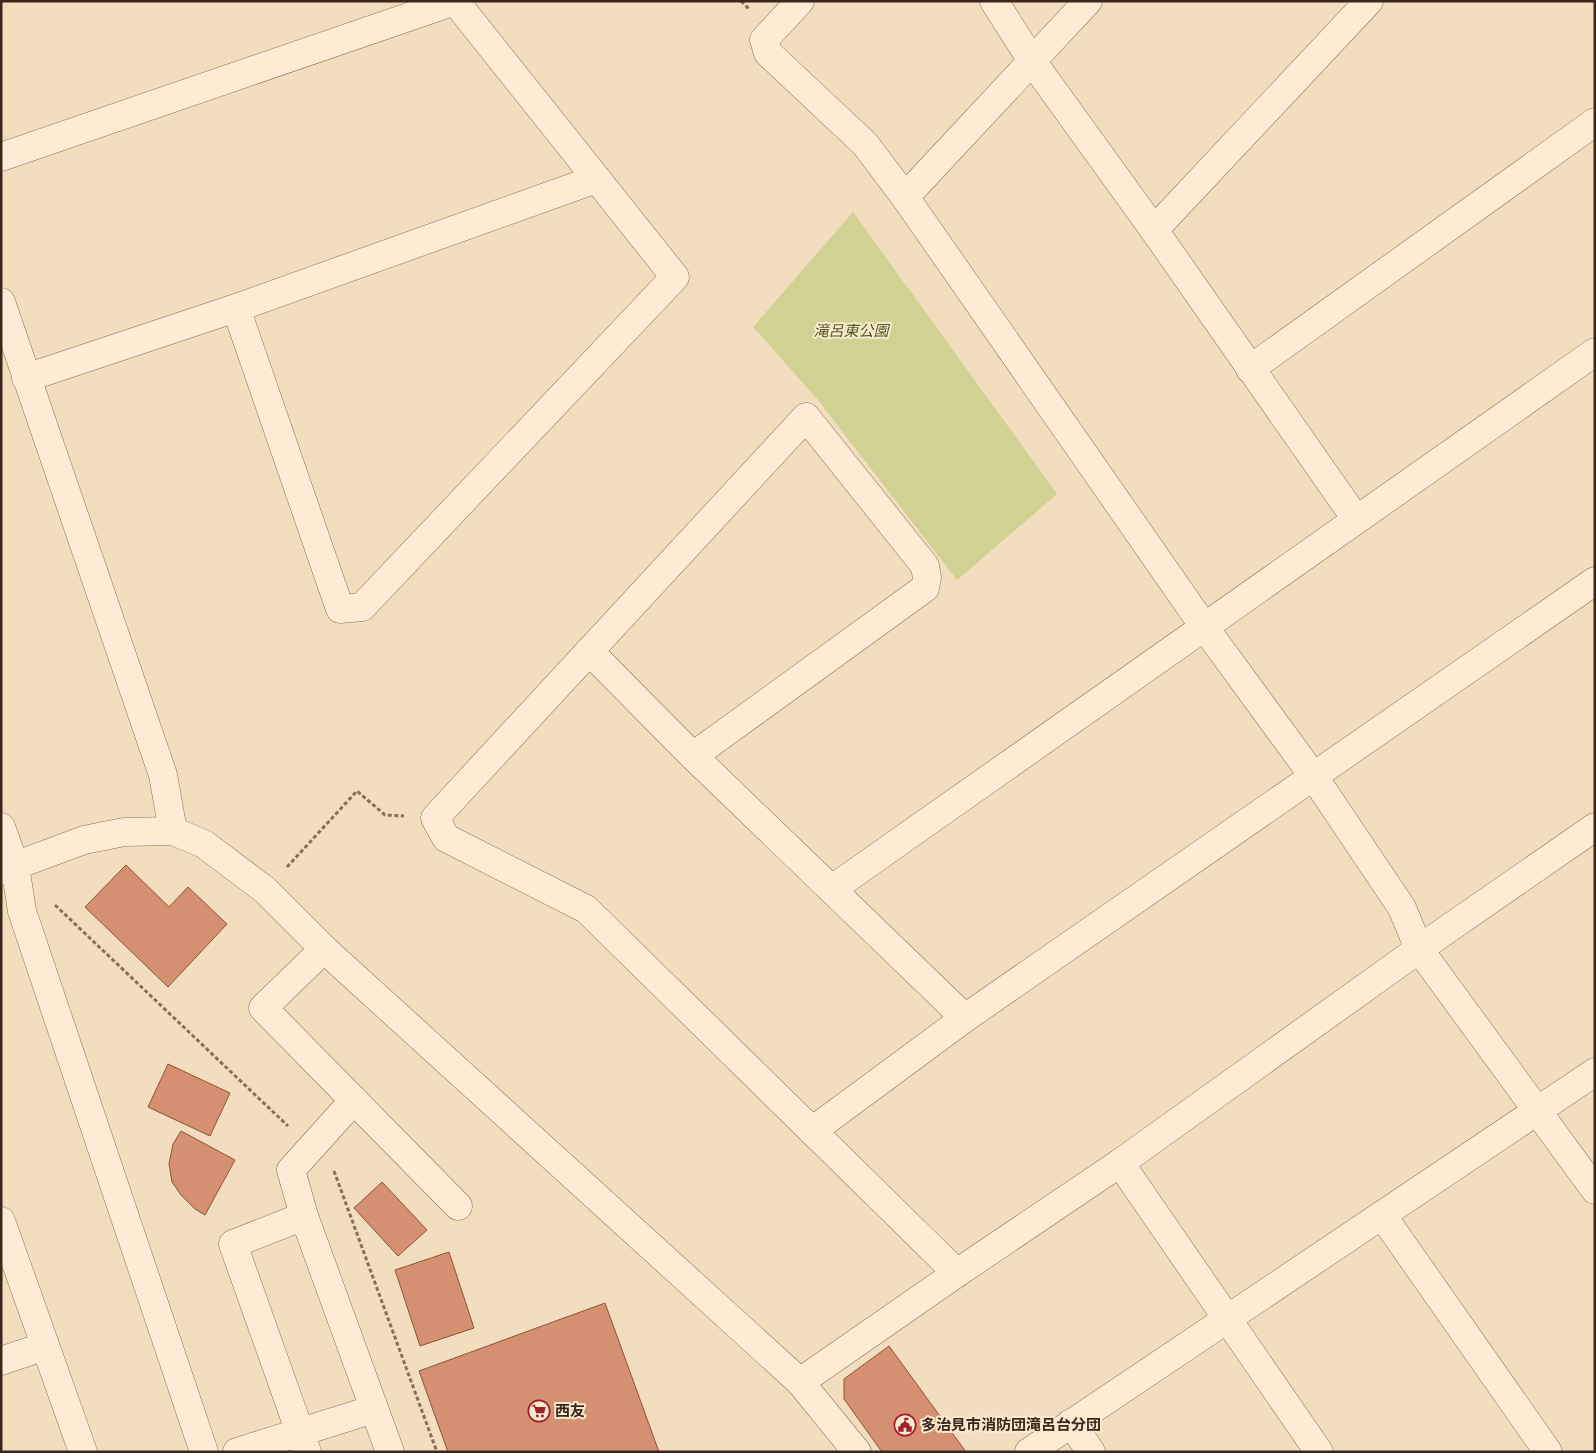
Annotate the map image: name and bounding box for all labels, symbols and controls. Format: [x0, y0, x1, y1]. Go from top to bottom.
park label: 滝呂東公園 [813, 319, 890, 340]
supermarket icon: 西友 [527, 1399, 551, 1423]
place label: 西友 [555, 1399, 585, 1420]
public building icon: 多治見市消防団滝呂台分団 [893, 1413, 917, 1437]
place label: 多治見市消防団滝呂台分団 [921, 1413, 1101, 1434]

